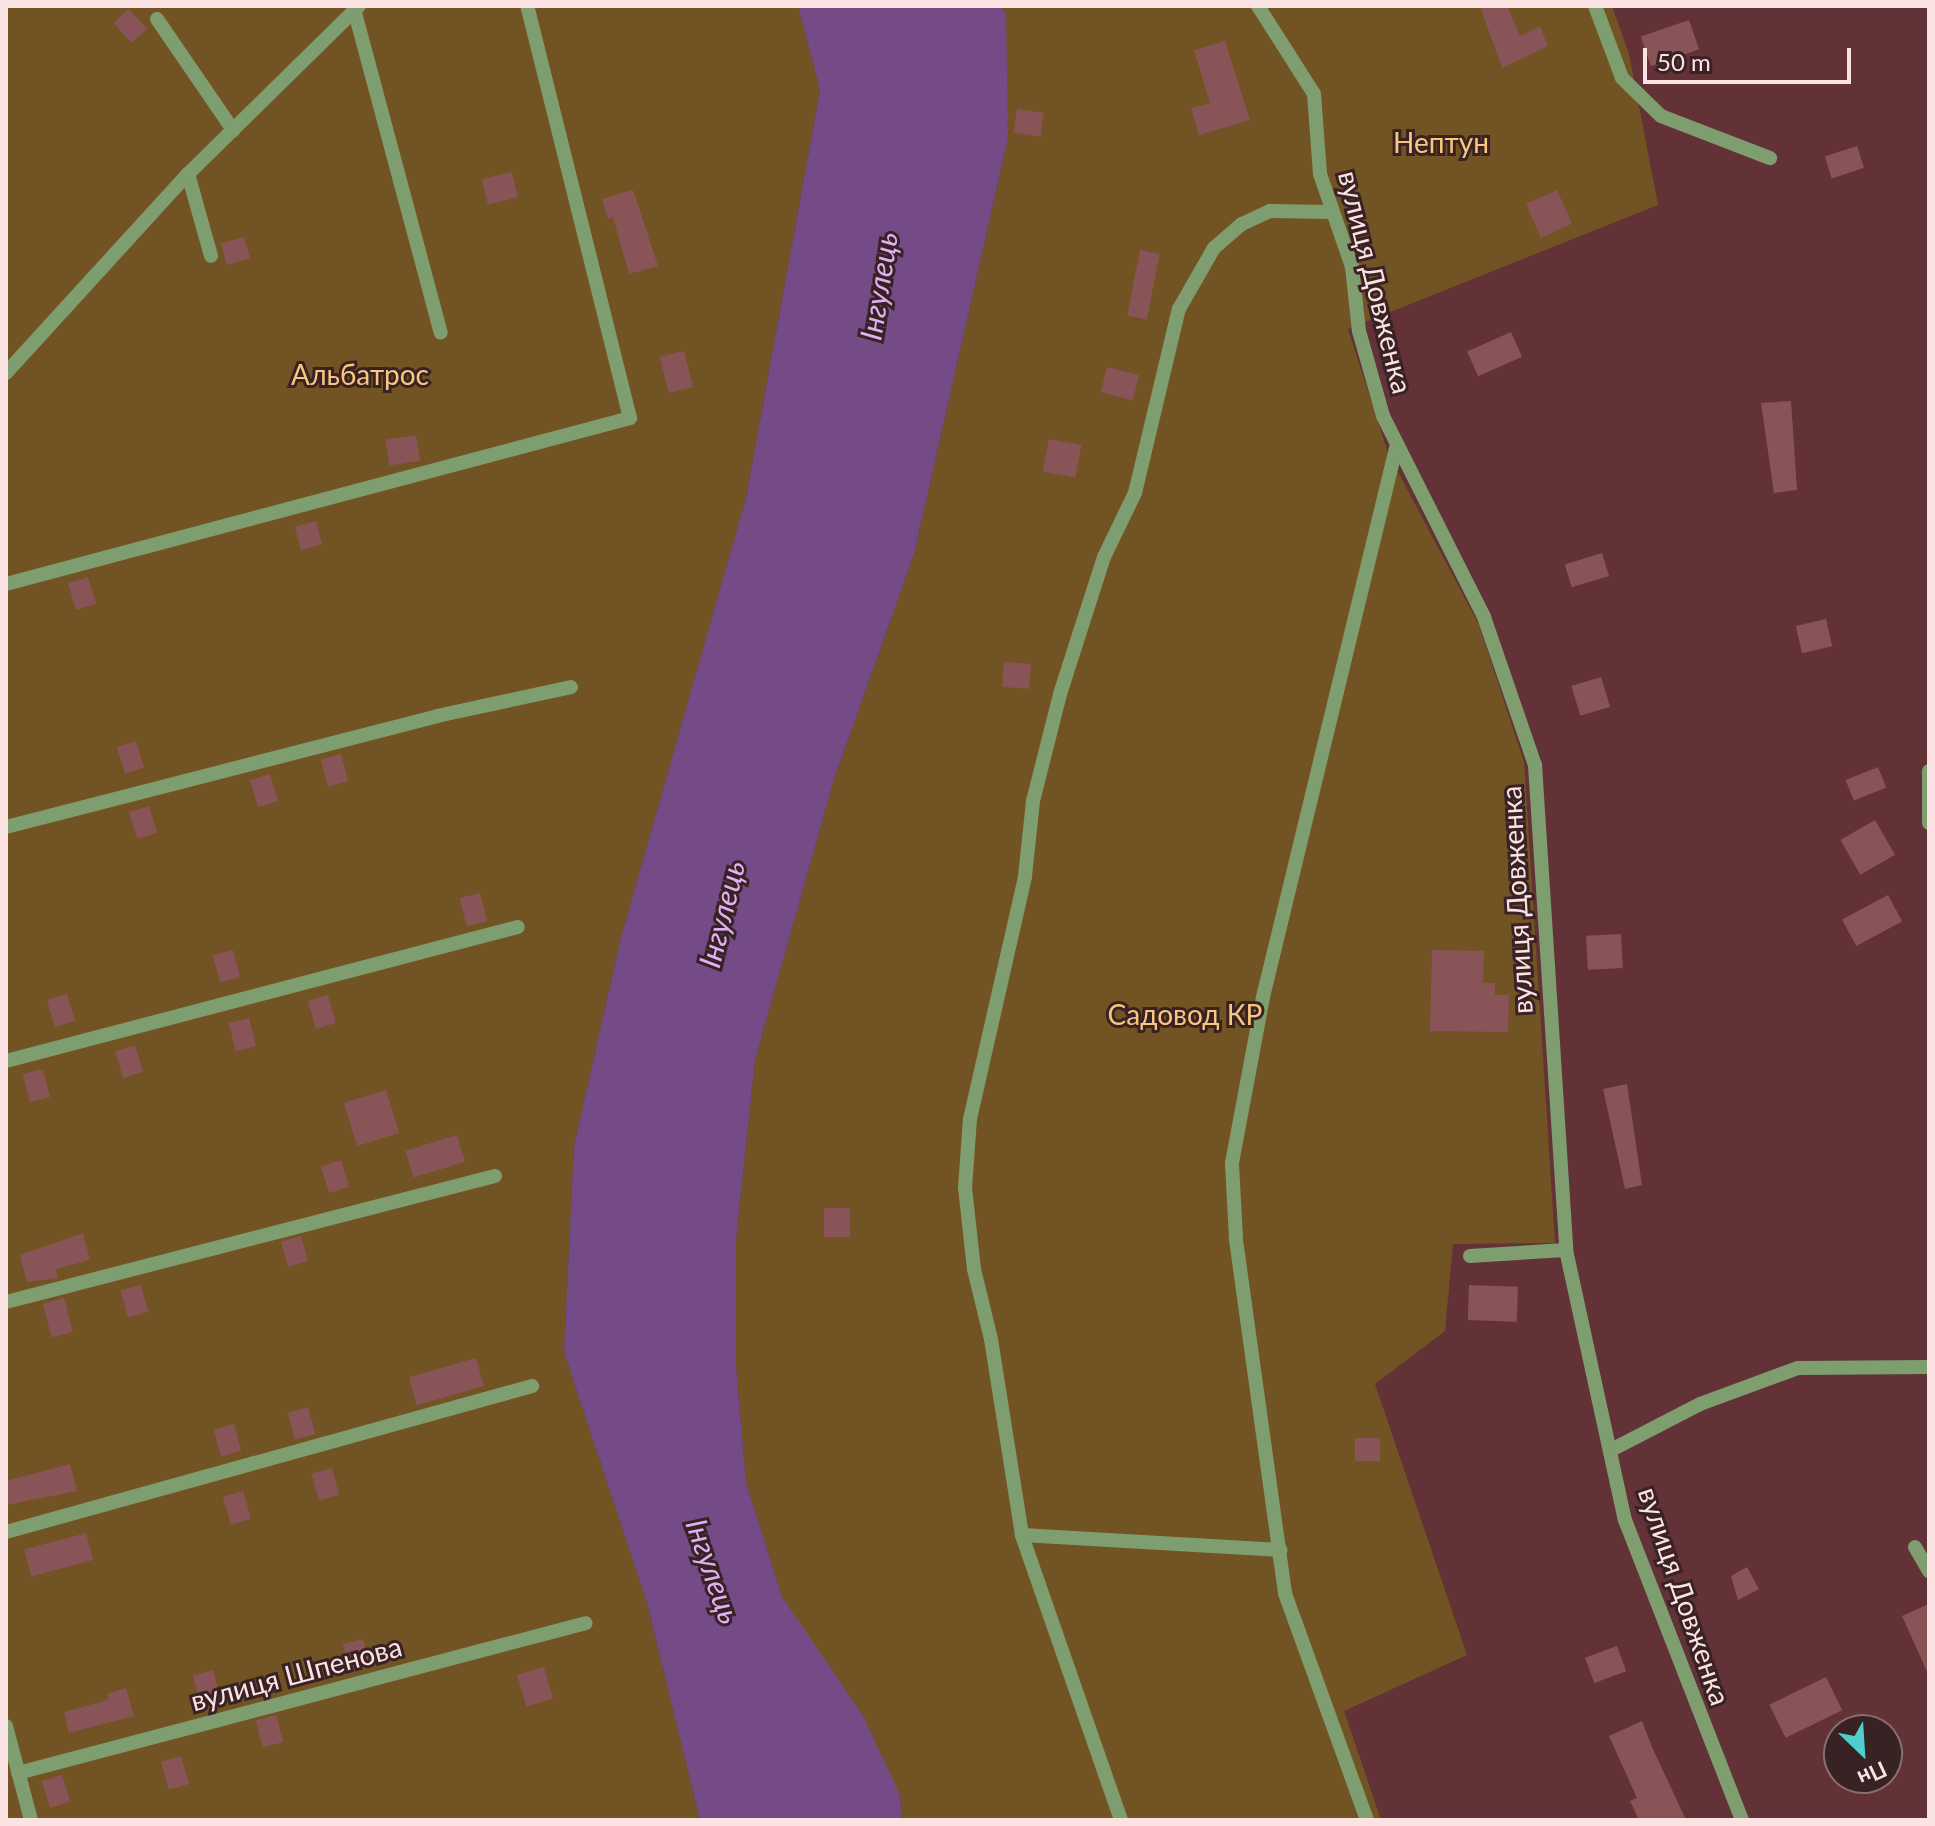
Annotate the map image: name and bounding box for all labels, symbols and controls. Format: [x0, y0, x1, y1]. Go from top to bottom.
scale bar [1647, 32, 1855, 82]
text: 50 m [1657, 47, 1711, 76]
park label: Нептун [1393, 125, 1489, 159]
street label: вулиця Довженка [1332, 167, 1420, 397]
water label: Інгулець [852, 229, 904, 343]
park label: Альбатрос [291, 357, 429, 391]
street label: вулиця Довженка [1493, 785, 1539, 1015]
water label: Інгулець [690, 857, 752, 971]
park label: Садовод КР [1108, 997, 1262, 1031]
street label: вулиця Довженка [1632, 1483, 1738, 1709]
water label: Інгулець [679, 1514, 749, 1628]
street label: вулиця Шпенова [187, 1629, 405, 1717]
north arrow [1823, 1714, 1903, 1794]
text: Пн [1854, 1756, 1891, 1793]

